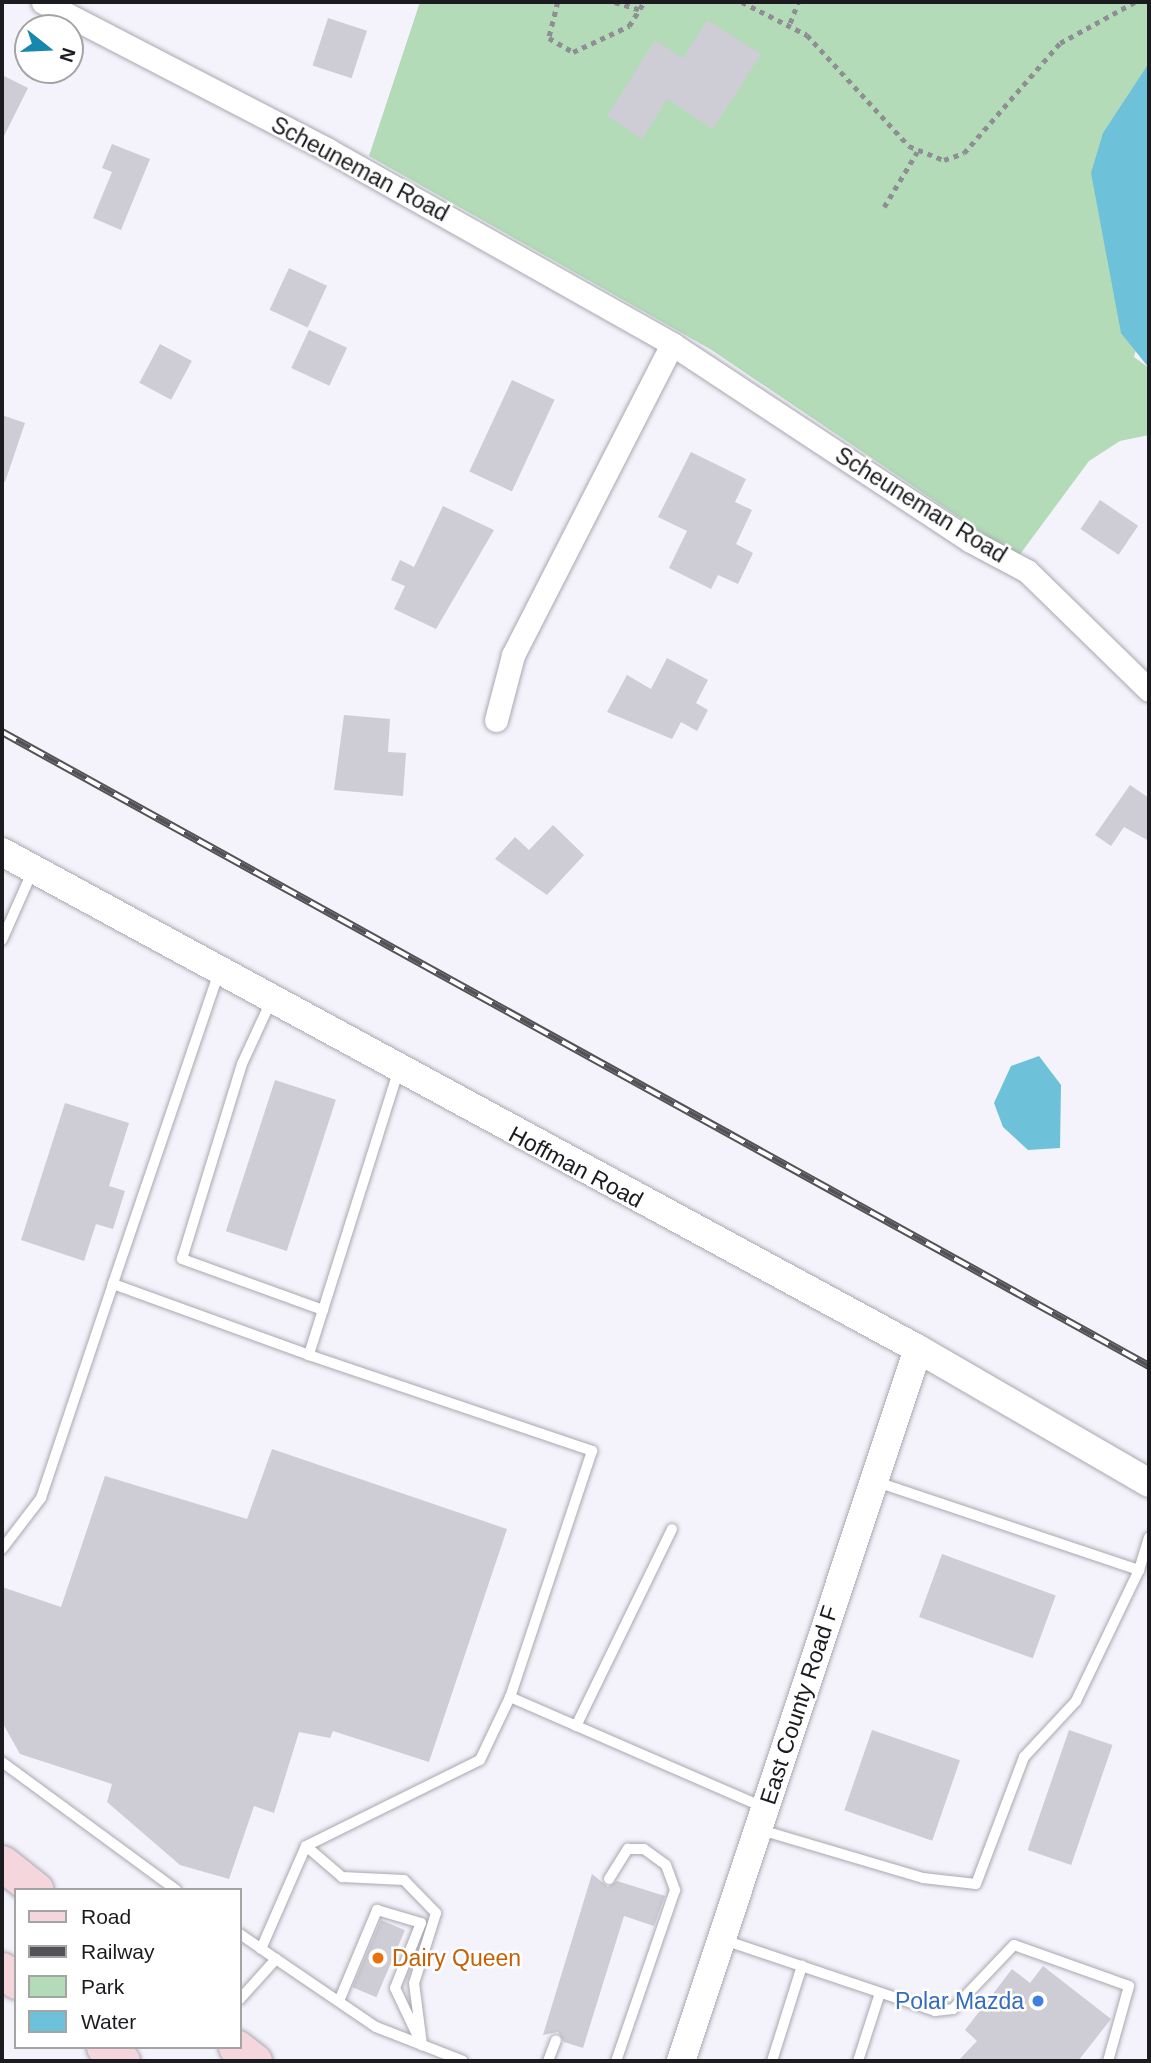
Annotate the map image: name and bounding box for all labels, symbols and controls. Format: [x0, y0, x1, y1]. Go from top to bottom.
north arrow [14, 14, 84, 84]
text: N [55, 45, 80, 65]
street label: Scheuneman Road [267, 111, 453, 227]
street label: Scheuneman Road [830, 441, 1012, 569]
street label: Hoffman Road [504, 1120, 648, 1214]
street label: East County Road F [754, 1602, 844, 1808]
legend [14, 1888, 242, 2049]
text: Road [81, 1905, 131, 1928]
text: Railway [81, 1940, 155, 1963]
place label: Dairy Queen [392, 1944, 521, 1972]
marker: Dairy Queen [370, 1950, 386, 1966]
text: Park [81, 1975, 124, 1998]
place label: Polar Mazda [895, 1987, 1024, 2015]
marker: Polar Mazda [1030, 1993, 1046, 2009]
text: Water [81, 2010, 136, 2033]

